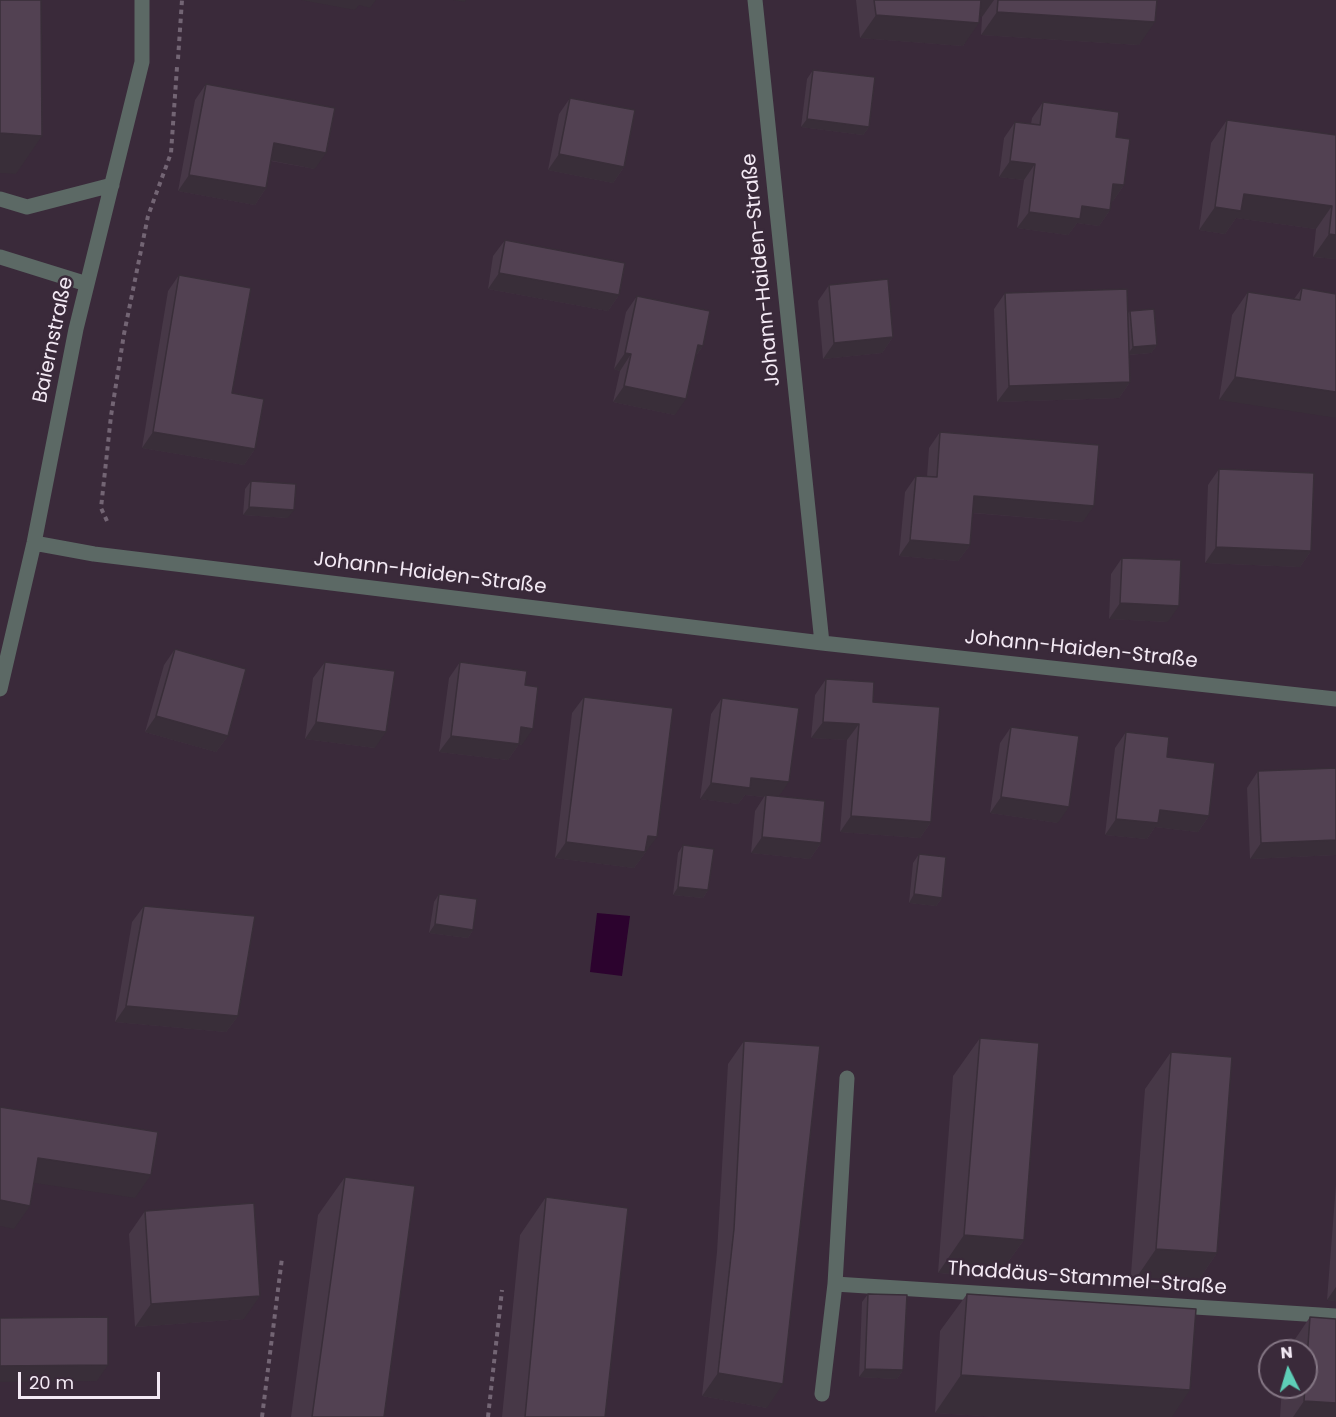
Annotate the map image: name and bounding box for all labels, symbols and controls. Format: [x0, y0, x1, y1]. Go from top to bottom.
street label: Johann-Haiden-Straße [738, 152, 786, 388]
street label: Baiernstraße [29, 275, 79, 405]
street label: Johann-Haiden-Straße [312, 548, 548, 600]
street label: Johann-Haiden-Straße [963, 626, 1199, 674]
street label: Thaddäus-Stammel-Straße [946, 1257, 1228, 1301]
north arrow [1258, 1339, 1318, 1399]
text: N [1280, 1341, 1294, 1365]
scale bar [21, 1360, 164, 1398]
text: 20 m [29, 1370, 74, 1395]

